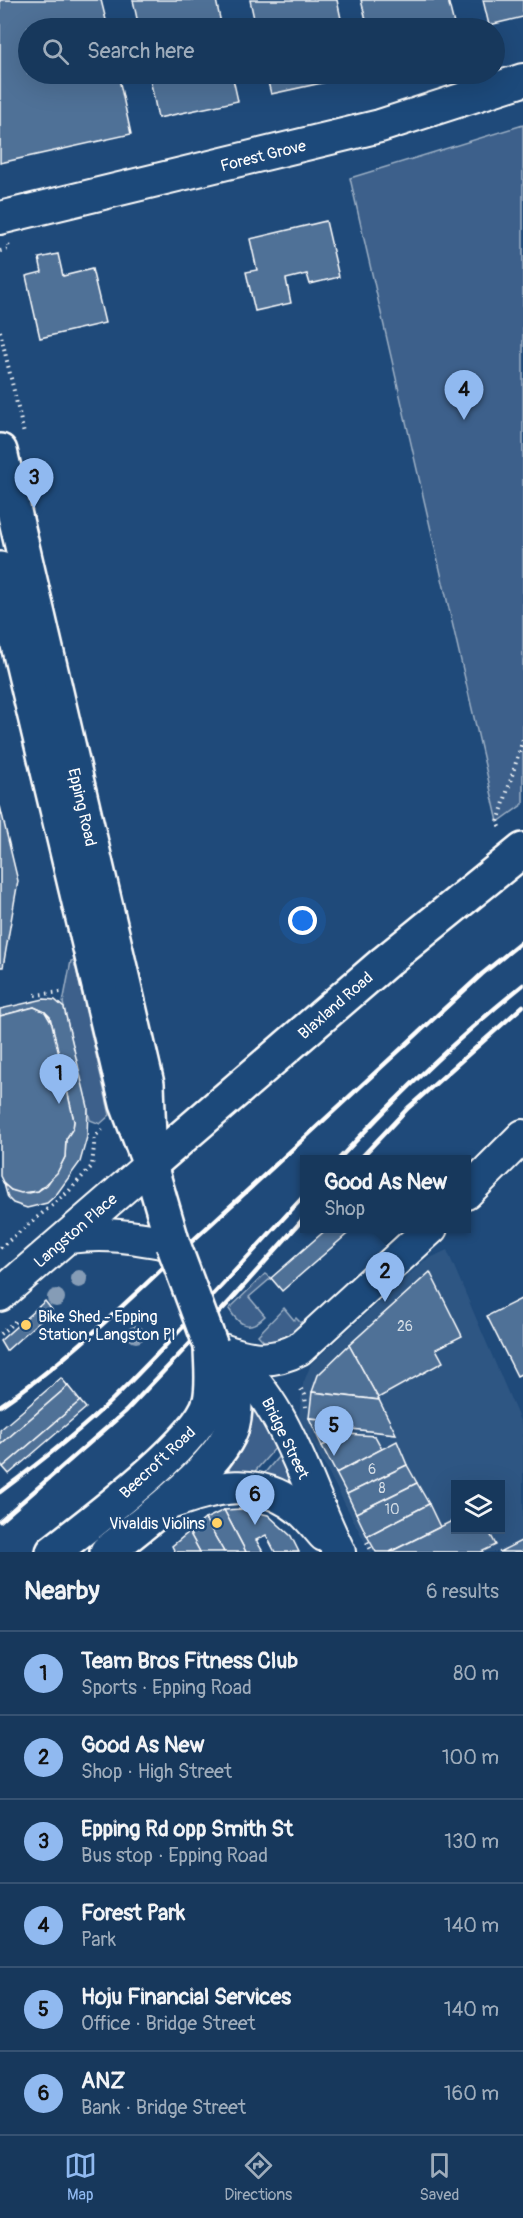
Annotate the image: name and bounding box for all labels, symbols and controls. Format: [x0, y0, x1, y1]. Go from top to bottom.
search box [18, 18, 505, 84]
icon: search [39, 35, 72, 68]
text: Search here [87, 37, 194, 65]
street label: Forest Grove [218, 136, 308, 176]
pin: 4 [444, 370, 484, 420]
pin: 3 [15, 458, 54, 508]
street label: Epping Road [63, 766, 101, 848]
your location [288, 906, 317, 935]
street label: Blaxland Road [294, 968, 377, 1044]
pin: 1 [40, 1054, 78, 1104]
popup [300, 1155, 471, 1233]
text: Good As New [324, 1168, 447, 1196]
street label: Langston Place [30, 1189, 121, 1272]
text: Shop [324, 1196, 365, 1221]
pin: 2 [366, 1252, 404, 1302]
place label: Bike Shed - Epping Station, Langston Pl [38, 1307, 175, 1345]
marker: Bike Shed - Epping Station, Langston Pl [19, 1318, 33, 1332]
house number: 26 [397, 1318, 413, 1335]
street label: Bridge Street [257, 1394, 314, 1483]
pin: 5 [314, 1406, 354, 1456]
street label: Beecroft Road [116, 1423, 200, 1503]
house number: 6 [368, 1461, 376, 1478]
pin: 6 [236, 1476, 274, 1525]
house number: 8 [378, 1480, 386, 1497]
map controls [451, 1480, 505, 1534]
button: layers [451, 1480, 505, 1534]
house number: 10 [384, 1501, 400, 1518]
place label: Vivaldis Violins [109, 1514, 205, 1534]
marker: Vivaldis Violins [210, 1516, 224, 1530]
text: Nearby [24, 1575, 100, 1607]
text: 6 results [426, 1579, 499, 1604]
text: Team Bros Fitness Club [81, 1647, 298, 1675]
text: 1 [40, 1661, 47, 1686]
text: 80 m [453, 1661, 499, 1686]
text: Sports · Epping Road [81, 1675, 252, 1700]
text: Good As New [81, 1731, 204, 1759]
text: 2 [38, 1745, 49, 1770]
text: 100 m [442, 1745, 499, 1770]
text: Shop · High Street [81, 1759, 232, 1784]
text: Epping Rd opp Smith St [81, 1815, 293, 1843]
text: 3 [38, 1829, 49, 1854]
text: 130 m [444, 1829, 499, 1854]
text: Bus stop · Epping Road [81, 1843, 268, 1868]
text: Forest Park [81, 1899, 185, 1927]
text: 4 [38, 1913, 49, 1938]
text: 140 m [444, 1913, 499, 1938]
text: Park [81, 1927, 116, 1952]
text: Hoju Financial Services [81, 1983, 291, 2011]
text: 5 [38, 1997, 49, 2022]
text: 140 m [444, 1997, 499, 2022]
text: Office · Bridge Street [81, 2011, 256, 2036]
text: ANZ [81, 2067, 125, 2095]
text: 6 [38, 2081, 49, 2106]
text: 160 m [444, 2081, 499, 2106]
text: Bank · Bridge Street [81, 2095, 246, 2120]
tab: Map [64, 2149, 97, 2205]
tab: Directions [224, 2149, 292, 2205]
tab: Saved [420, 2149, 459, 2205]

